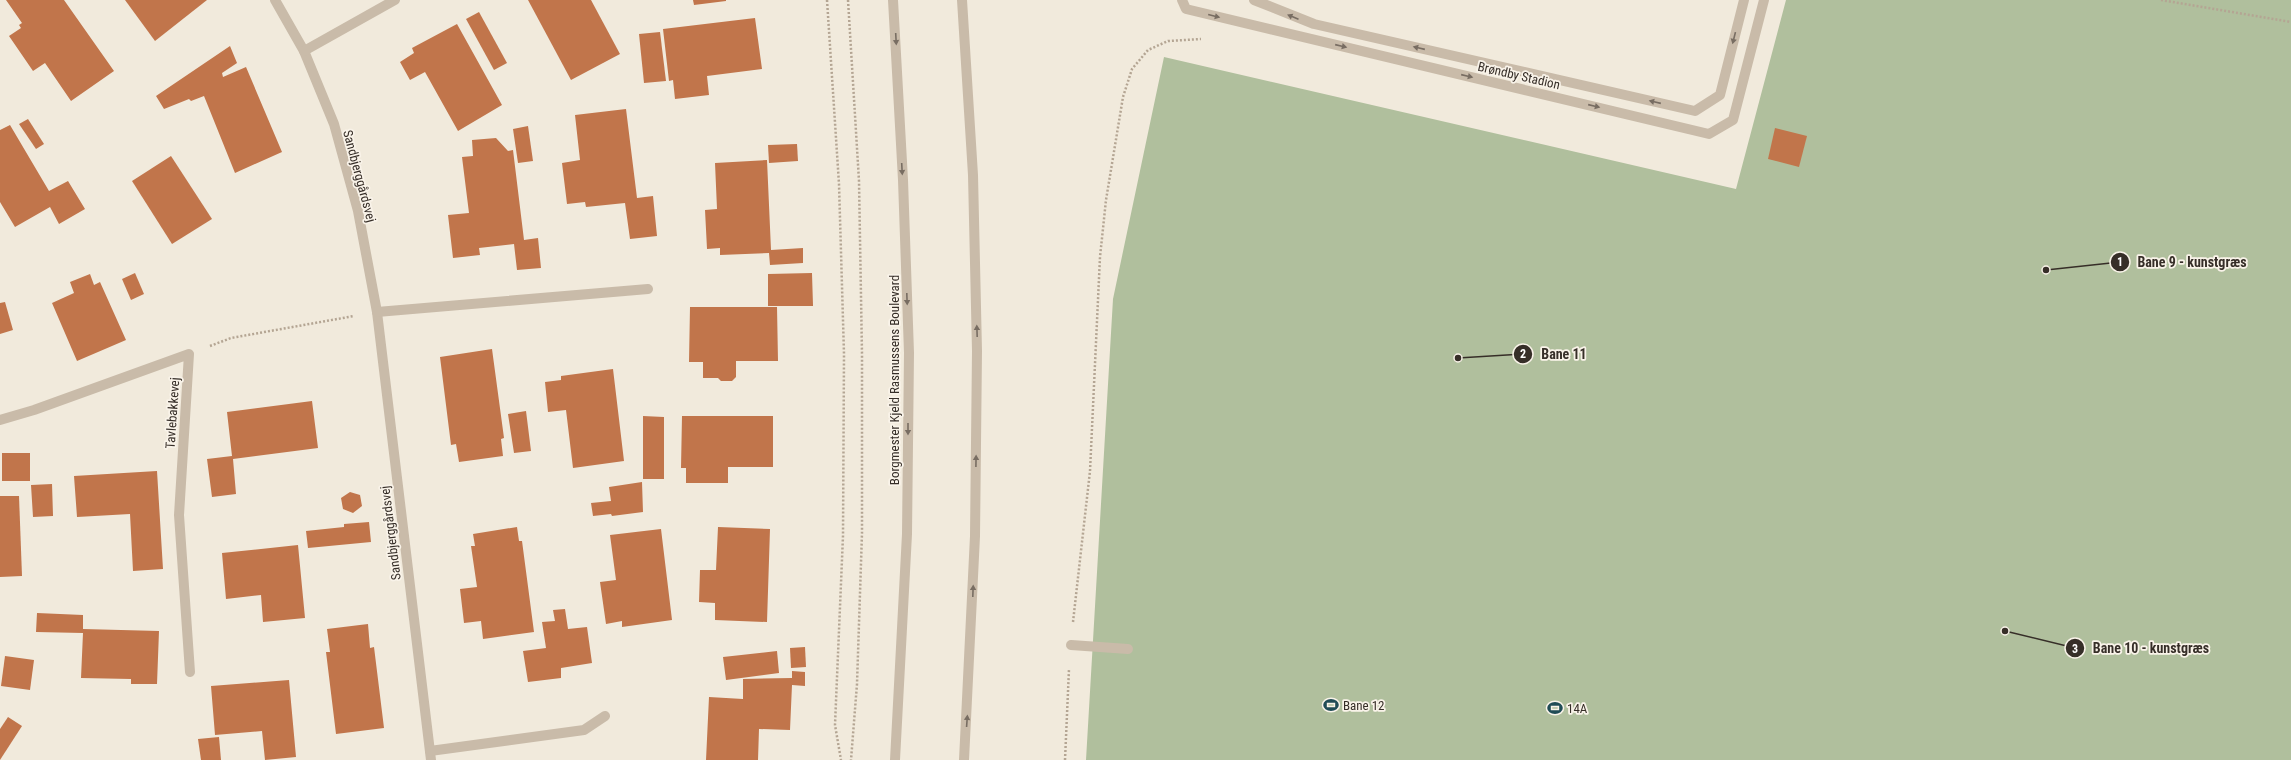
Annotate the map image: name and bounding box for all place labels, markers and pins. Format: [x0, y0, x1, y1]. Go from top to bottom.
callout: Bane 9 - kunstgræs [2110, 249, 2255, 275]
callout: Bane 11 [1513, 341, 1594, 367]
callout: Bane 10 - kunstgræs [2065, 635, 2217, 661]
sports icon: Bane 12 [1322, 696, 1340, 714]
place label: Bane 12 [1343, 698, 1385, 713]
sports icon: 14A [1546, 699, 1564, 717]
place label: 14A [1567, 701, 1588, 716]

